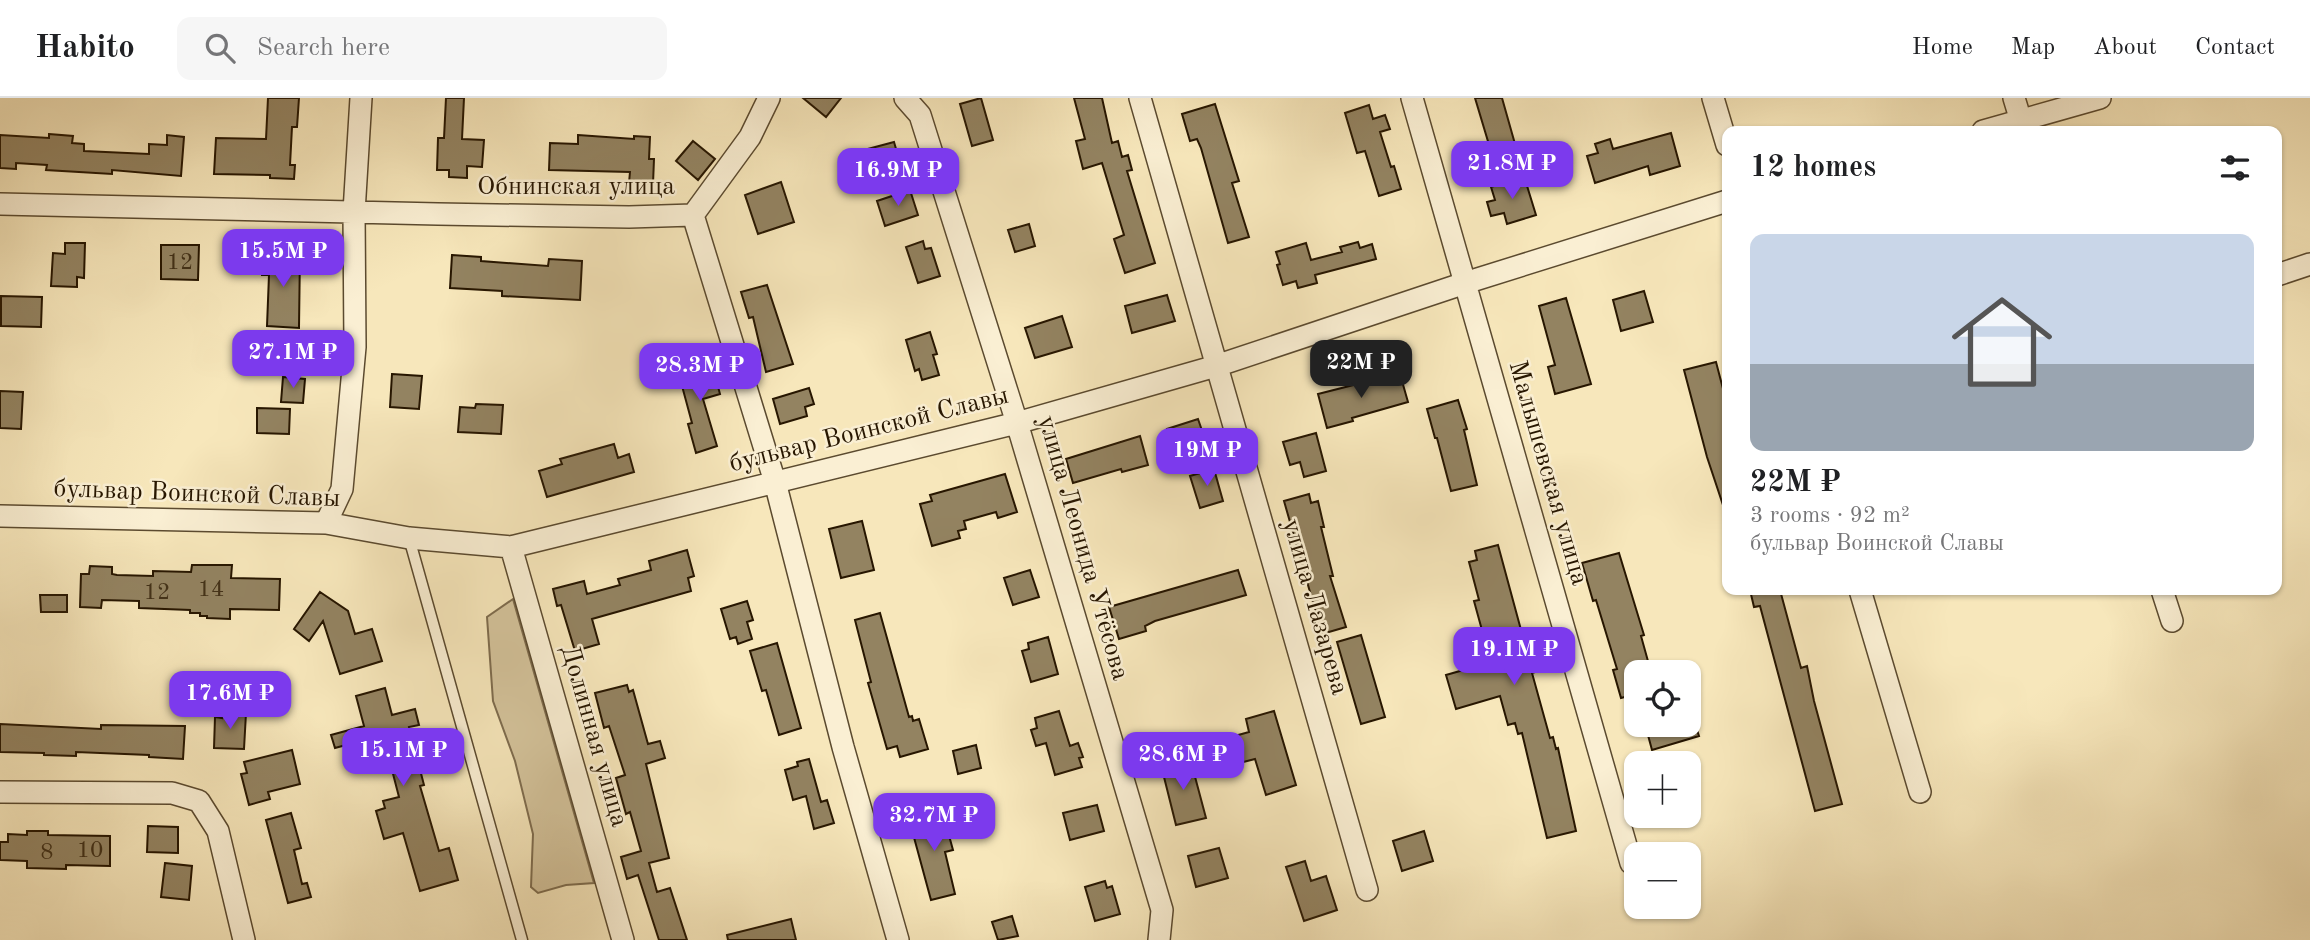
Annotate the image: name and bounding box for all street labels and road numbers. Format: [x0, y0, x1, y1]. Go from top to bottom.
street label: Обнинская улица [477, 174, 675, 200]
street label: Малышевская улица [1503, 358, 1593, 588]
street label: бульвар Воинской Славы [727, 383, 1011, 477]
street label: улица Леонида Утёсова [1033, 413, 1133, 683]
street label: бульвар Воинской Славы [53, 476, 341, 512]
street label: улица Лазарева [1277, 516, 1353, 698]
street label: Долинная улица [556, 642, 632, 830]

